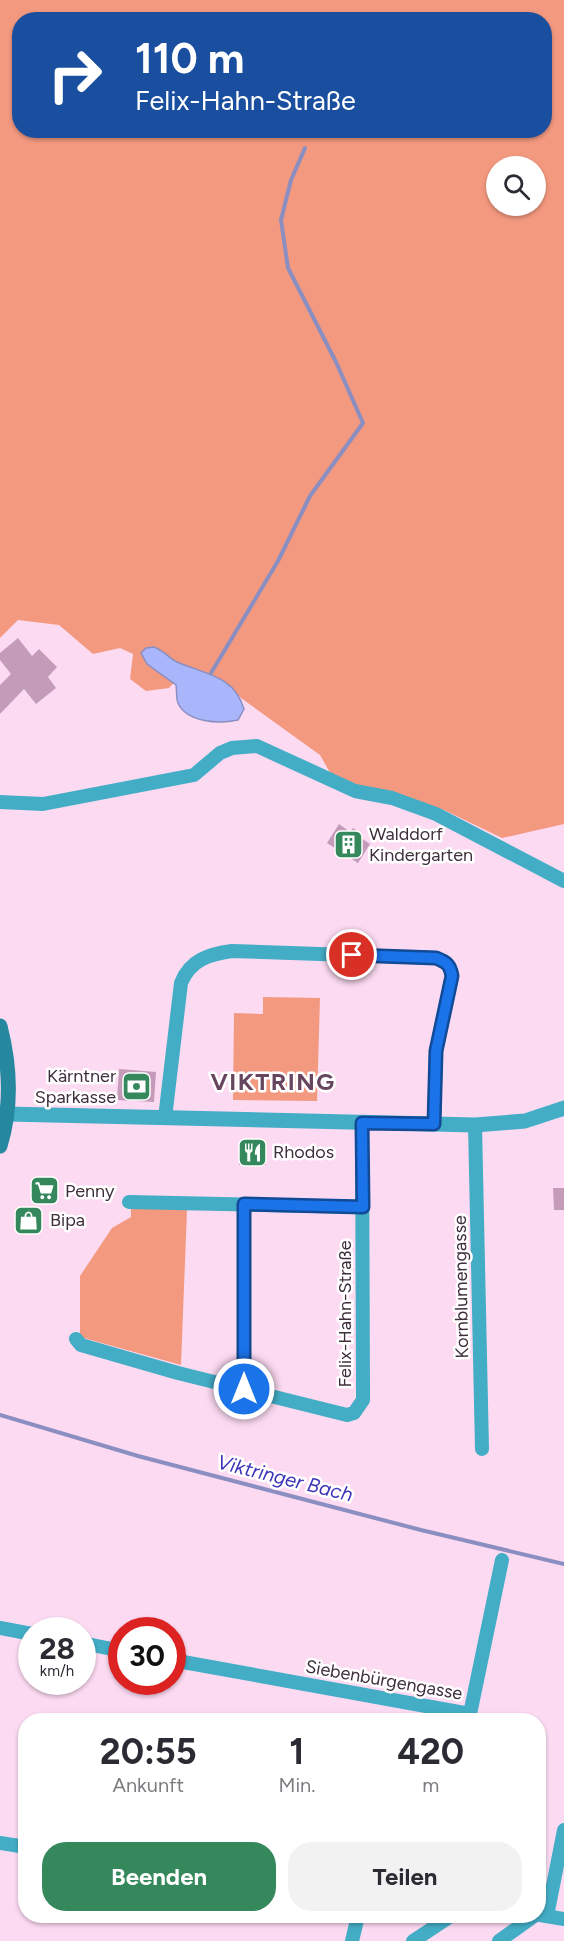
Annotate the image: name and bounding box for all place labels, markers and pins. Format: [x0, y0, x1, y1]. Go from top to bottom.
place label: Walddorf Kindergarten [369, 823, 473, 866]
building icon: Walddorf Kindergarten [332, 828, 364, 860]
pin [326, 929, 377, 980]
place label: Kärntner Sparkasse [35, 1065, 116, 1108]
bank icon: Kärntner Sparkasse [121, 1070, 153, 1102]
restaurant icon: Rhodos [236, 1136, 268, 1168]
place label: Rhodos [273, 1141, 334, 1163]
supermarket icon: Penny [28, 1175, 60, 1207]
place label: Penny [65, 1180, 115, 1202]
shop icon: Bipa [13, 1204, 45, 1236]
place label: Bipa [50, 1209, 85, 1231]

